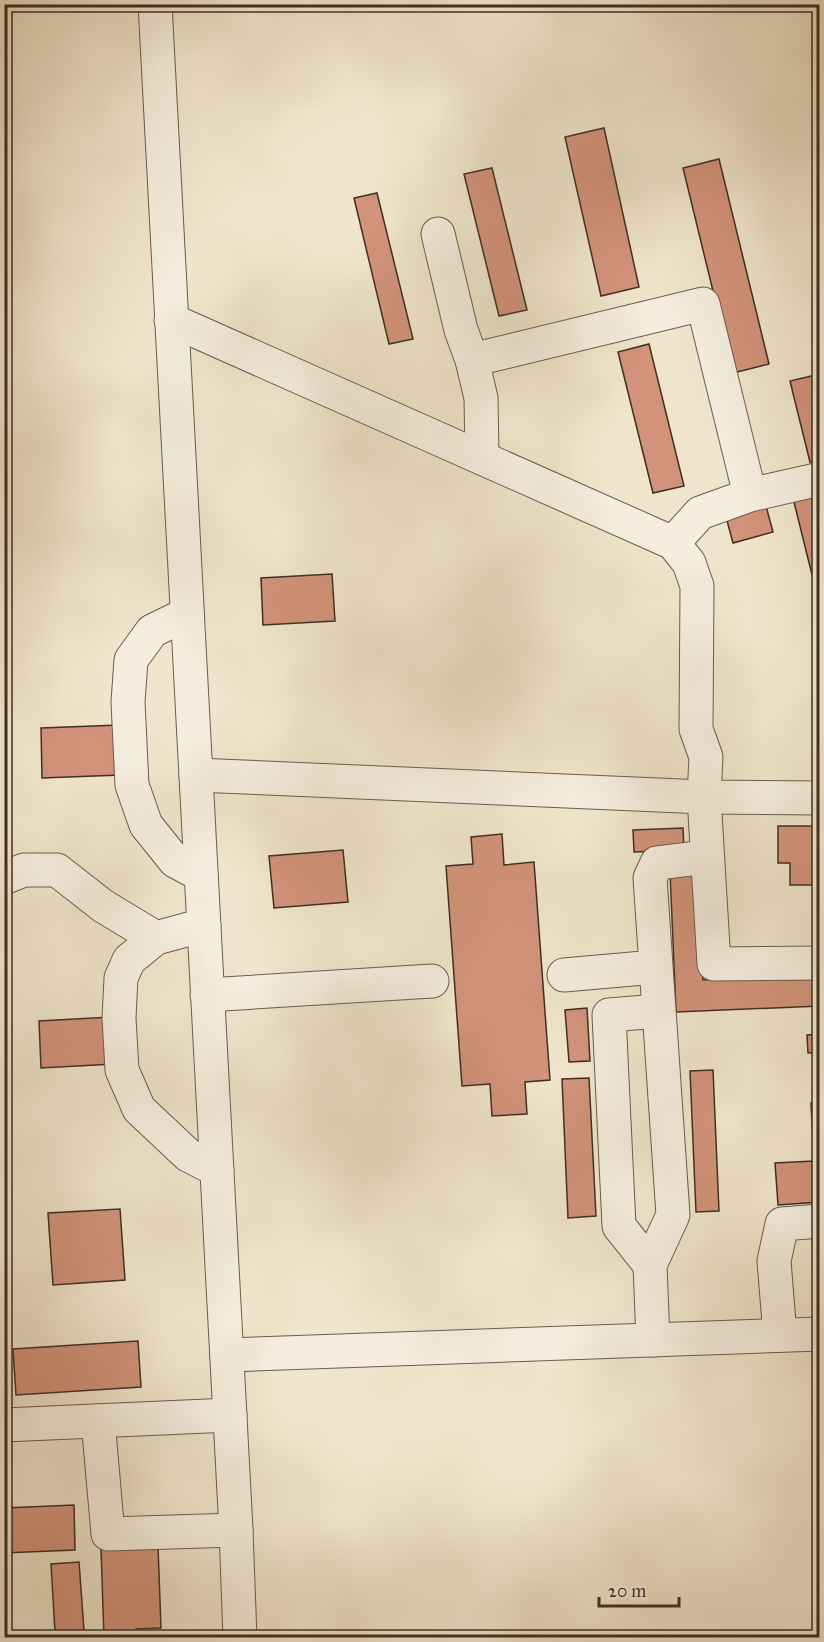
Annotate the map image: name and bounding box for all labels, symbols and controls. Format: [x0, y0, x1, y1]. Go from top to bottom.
scale bar [599, 1570, 678, 1608]
text: 20 m [608, 1580, 646, 1602]

